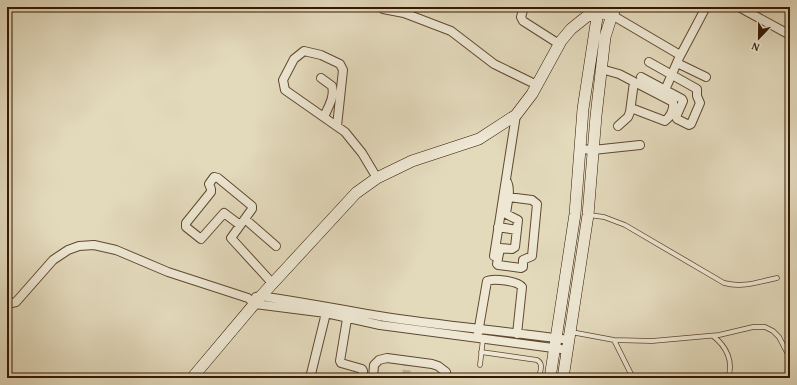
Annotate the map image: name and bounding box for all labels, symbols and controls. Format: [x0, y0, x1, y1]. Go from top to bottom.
north arrow [739, 18, 779, 58]
text: N [748, 38, 762, 56]

